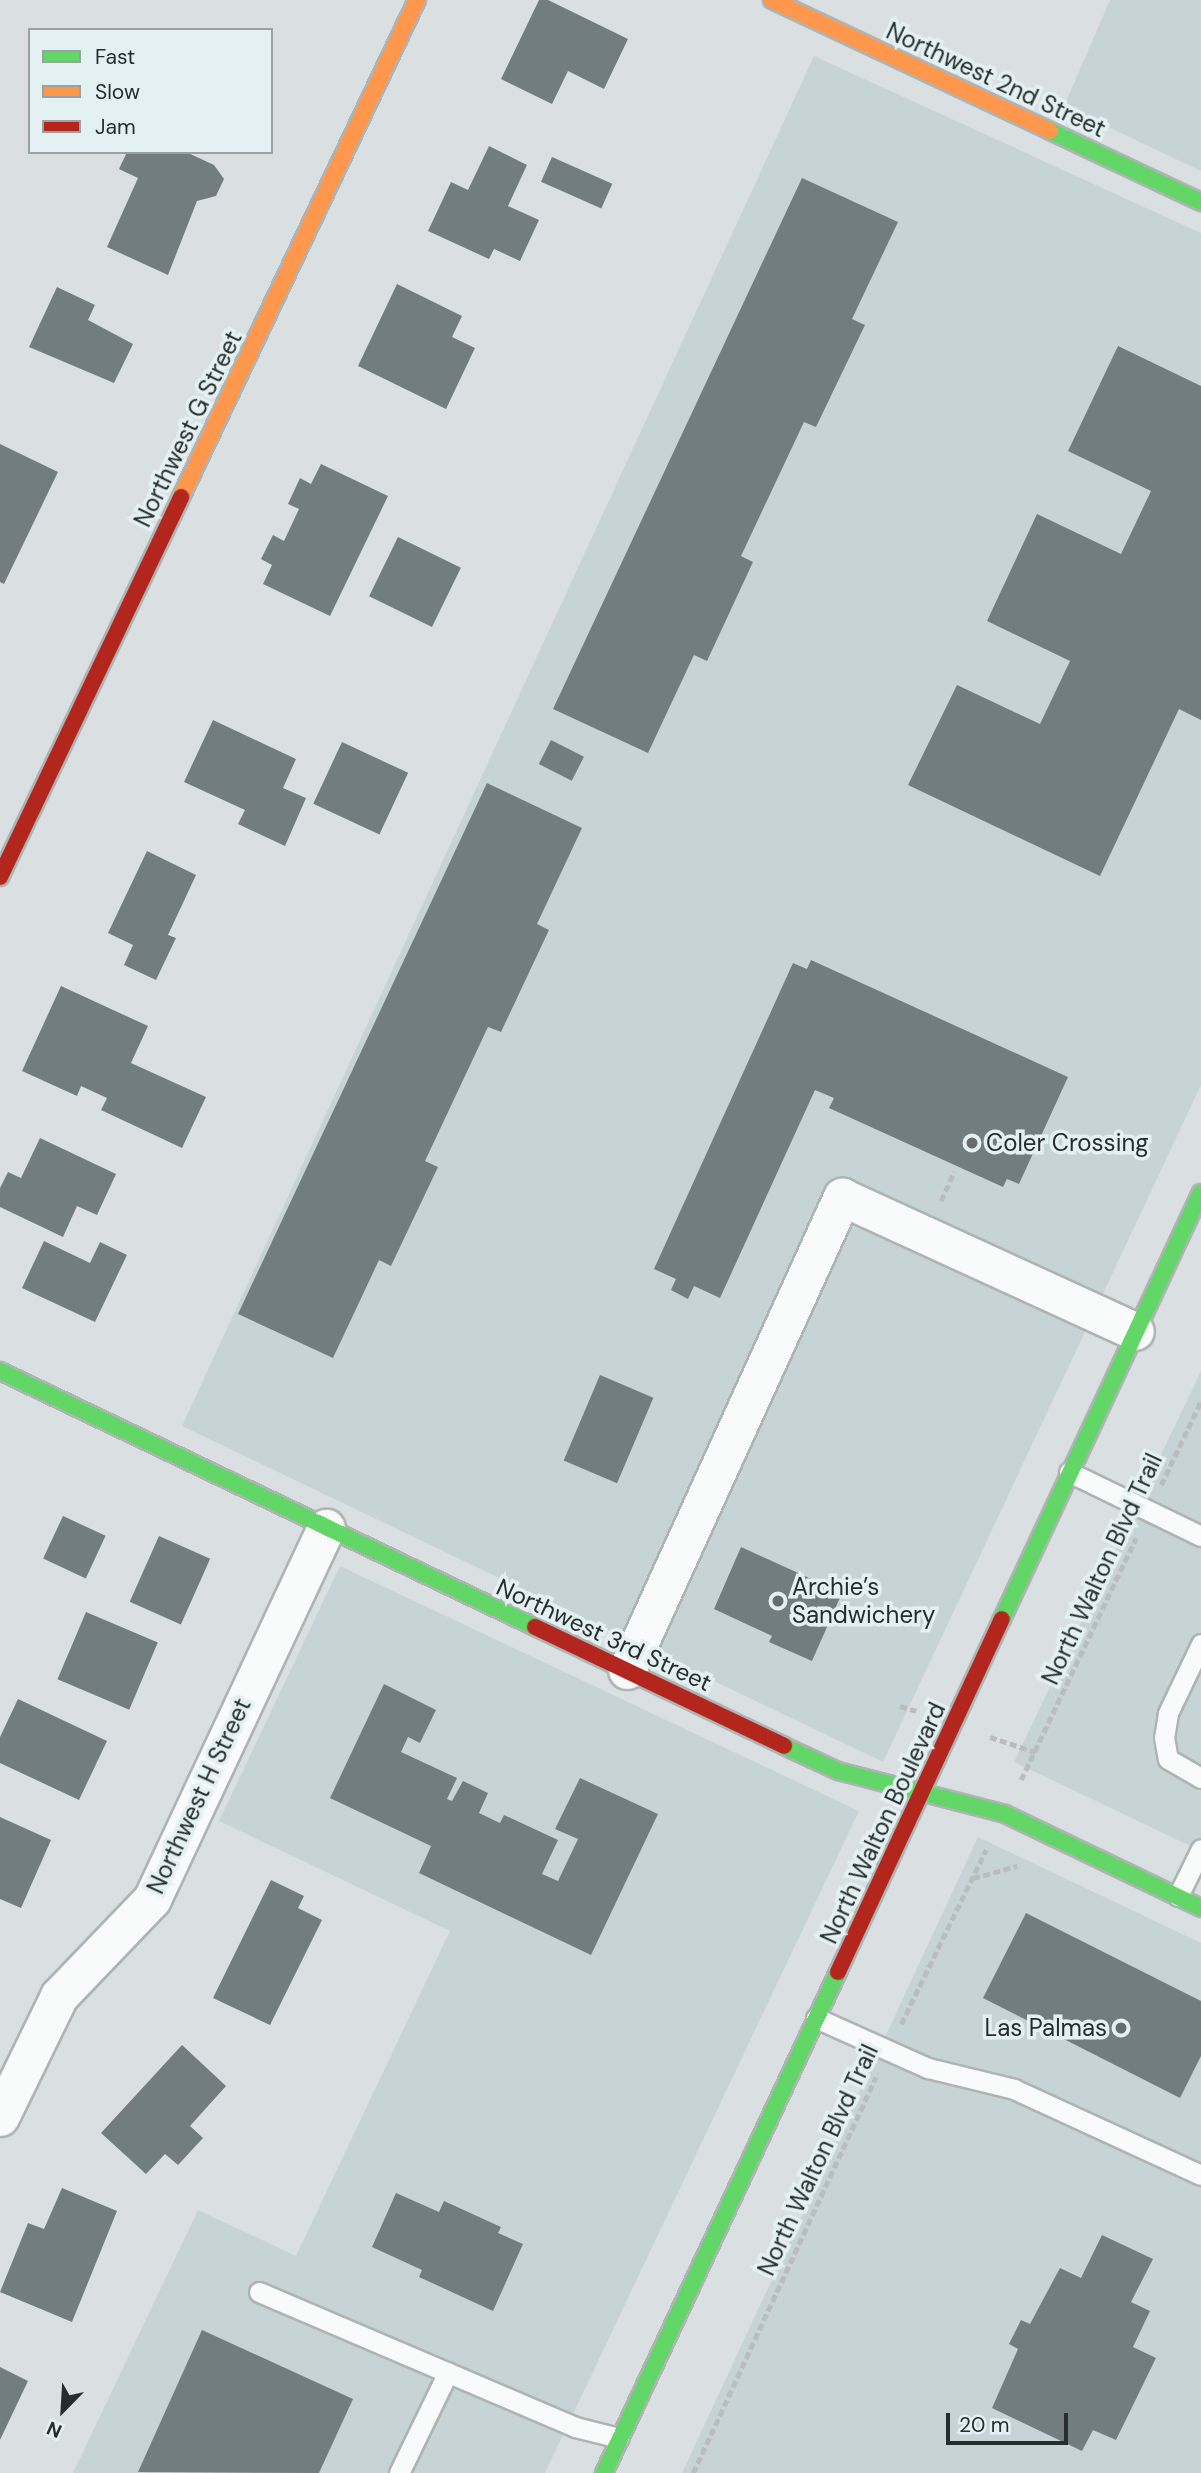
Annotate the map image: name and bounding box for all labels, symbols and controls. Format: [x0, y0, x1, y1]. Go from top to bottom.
street label: Northwest 2nd Street [882, 16, 1110, 144]
legend [28, 28, 273, 154]
text: Fast [95, 43, 135, 71]
text: Slow [95, 78, 140, 106]
text: Jam [95, 113, 136, 141]
street label: Northwest G Street [128, 326, 248, 532]
place label: Coler Crossing [986, 1129, 1149, 1157]
marker: Coler Crossing [964, 1135, 980, 1151]
street label: North Walton Blvd Trail [1036, 1449, 1168, 1689]
street label: Northwest 3rd Street [492, 1573, 716, 1697]
place label: Archie’s Sandwichery [792, 1573, 935, 1629]
marker: Archie’s Sandwichery [770, 1593, 786, 1609]
street label: Northwest H Street [141, 1694, 257, 1898]
street label: North Walton Boulevard [814, 1698, 952, 1948]
place label: Las Palmas [985, 2014, 1107, 2042]
marker: Las Palmas [1113, 2020, 1129, 2036]
street label: North Walton Blvd Trail [752, 2040, 884, 2280]
north arrow [28, 2375, 98, 2445]
scale bar [949, 2400, 1072, 2444]
text: 20 m [959, 2411, 1010, 2439]
text: N [43, 2415, 66, 2444]

